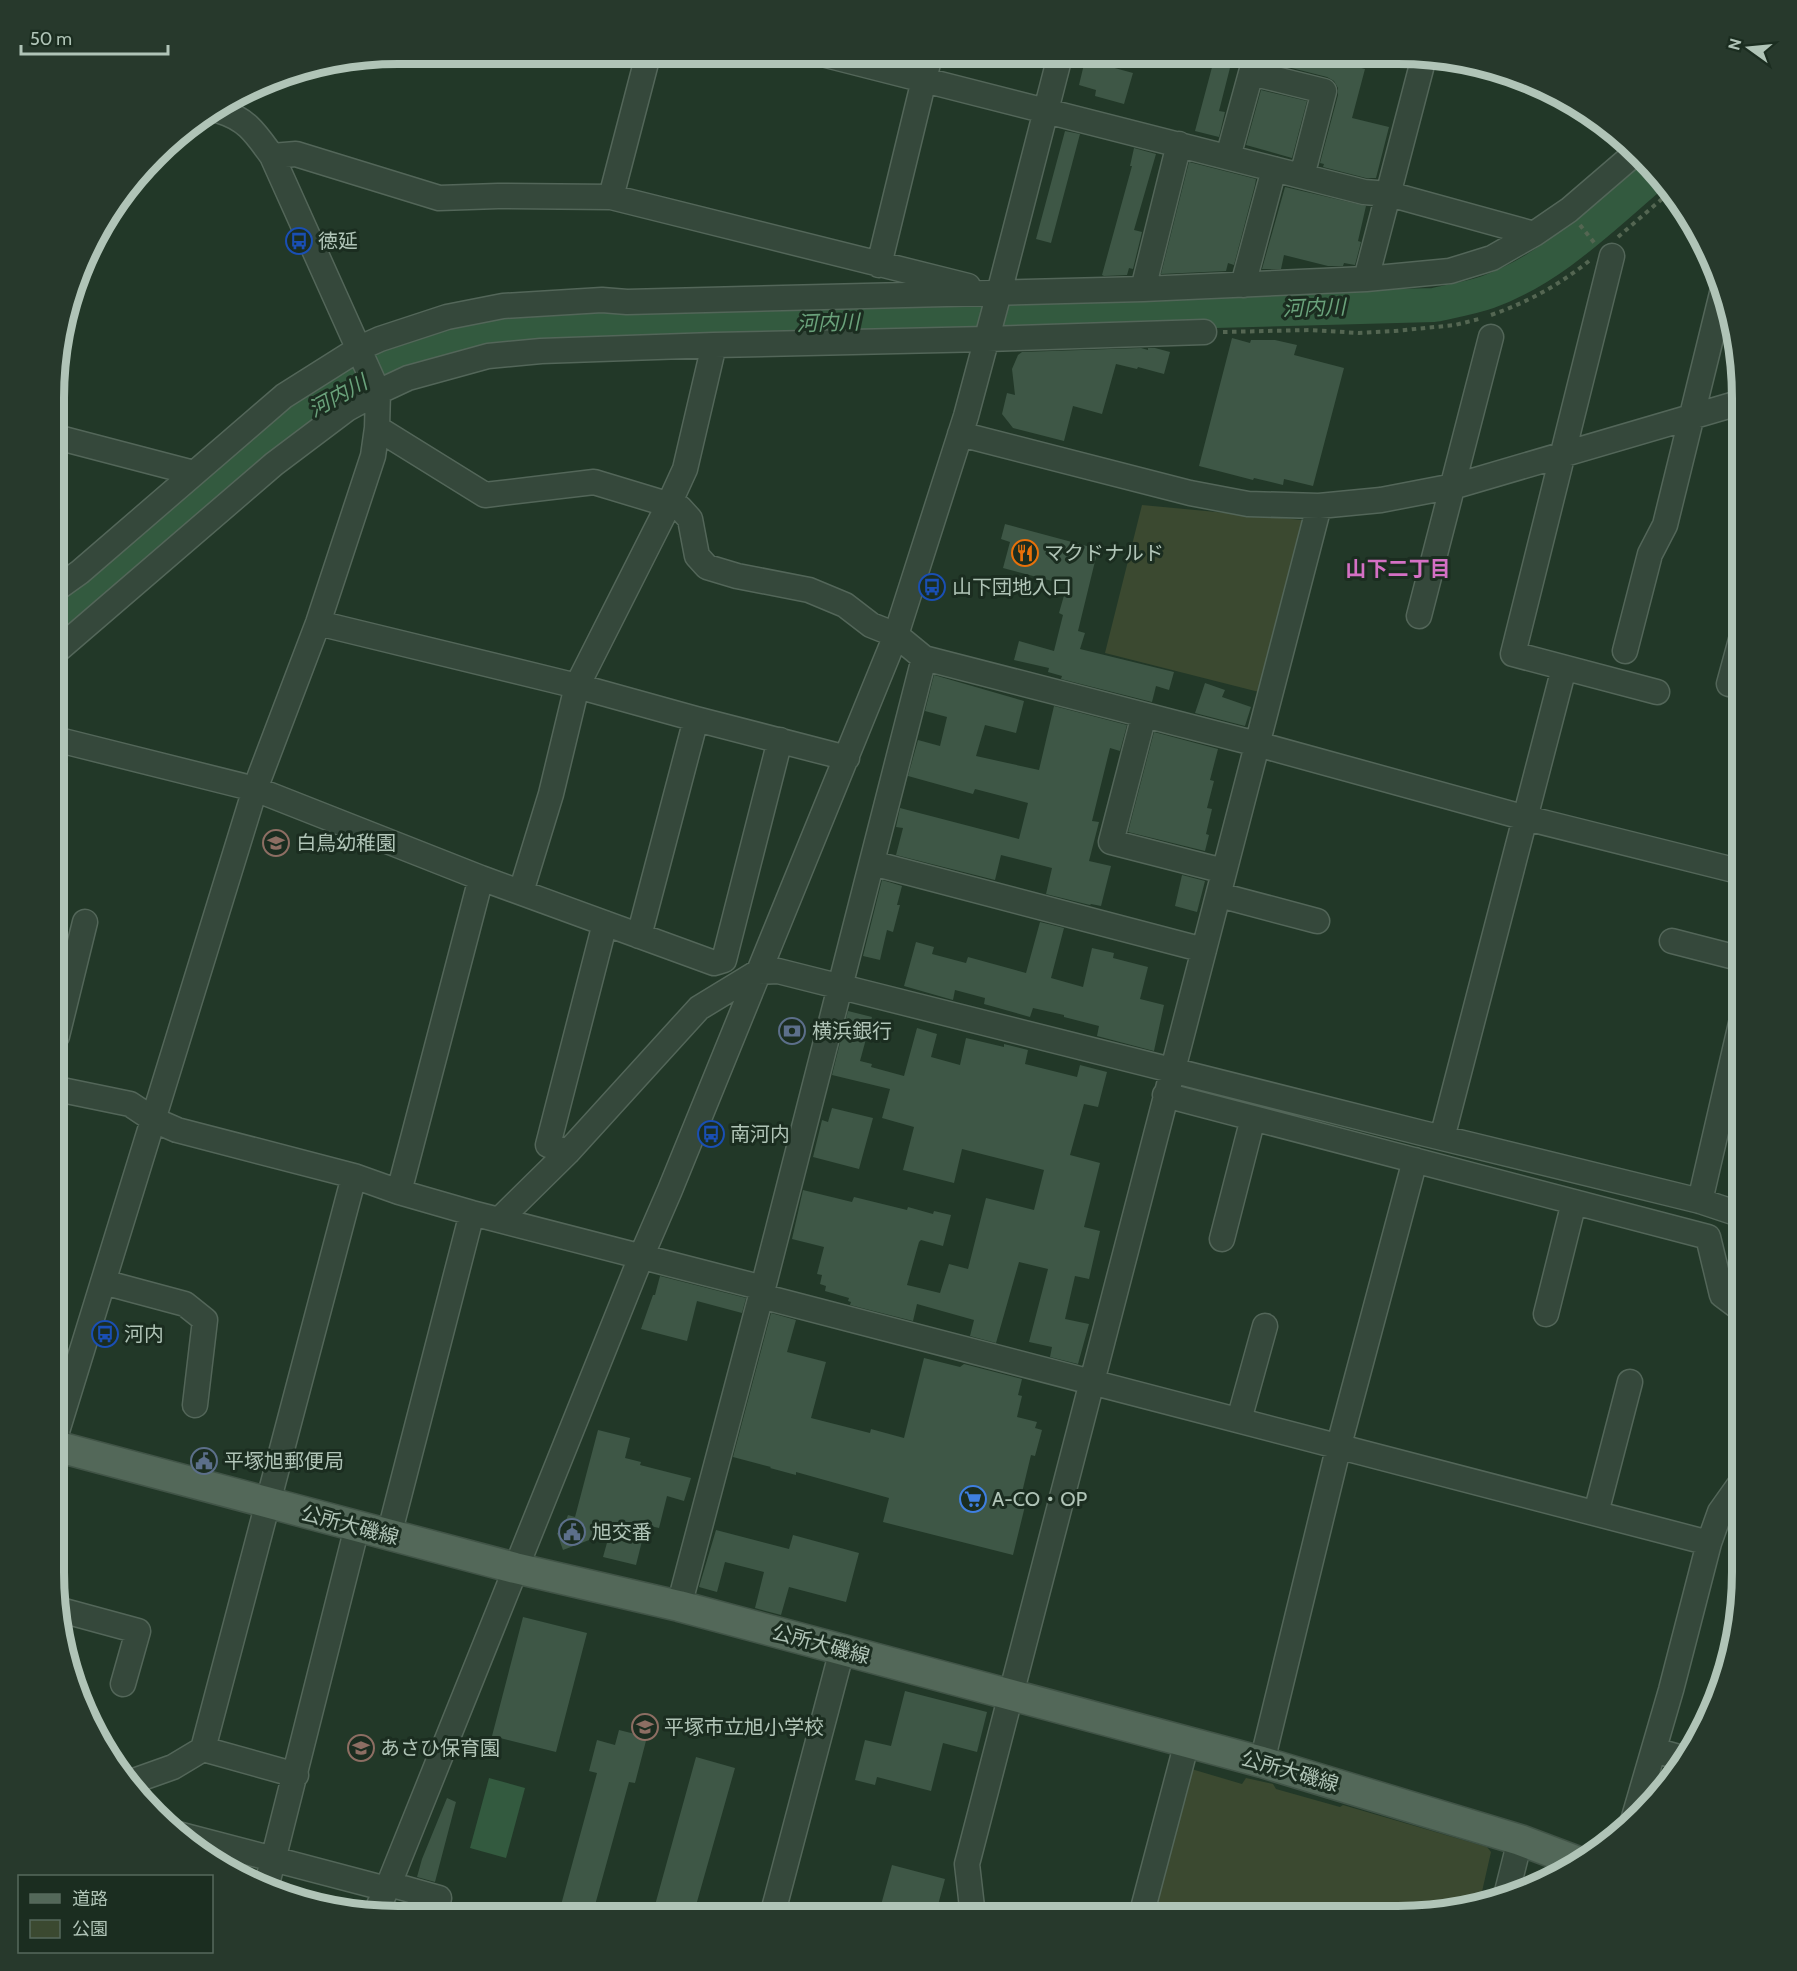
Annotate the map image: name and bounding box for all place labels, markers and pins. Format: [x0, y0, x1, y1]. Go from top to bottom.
bus stop icon: 徳延 [284, 226, 314, 256]
place label: 徳延 [318, 229, 358, 253]
restaurant icon: マクドナルド [1010, 538, 1040, 568]
place label: マクドナルド [1044, 541, 1164, 565]
bus stop icon: 山下団地入口 [917, 572, 947, 602]
place label: 山下団地入口 [952, 575, 1072, 599]
school or university icon: 白鳥幼稚園 [261, 828, 291, 858]
place label: 白鳥幼稚園 [296, 831, 396, 855]
bank icon: 横浜銀行 [777, 1016, 807, 1046]
place label: 横浜銀行 [812, 1019, 892, 1043]
bus stop icon: 南河内 [696, 1119, 726, 1149]
place label: 南河内 [730, 1122, 790, 1146]
bus stop icon: 河内 [90, 1319, 120, 1349]
place label: 河内 [124, 1322, 164, 1346]
public building icon: 平塚旭郵便局 [189, 1446, 219, 1476]
place label: 平塚旭郵便局 [224, 1449, 344, 1473]
supermarket icon: A-CO・OP [958, 1484, 988, 1514]
place label: A-CO・OP [992, 1487, 1087, 1511]
public building icon: 旭交番 [557, 1517, 587, 1547]
place label: 旭交番 [592, 1520, 652, 1544]
school or university icon: 平塚市立旭小学校 [630, 1712, 660, 1742]
place label: 平塚市立旭小学校 [664, 1715, 824, 1739]
school or university icon: あさひ保育園 [346, 1733, 376, 1763]
place label: あさひ保育園 [380, 1736, 500, 1760]

